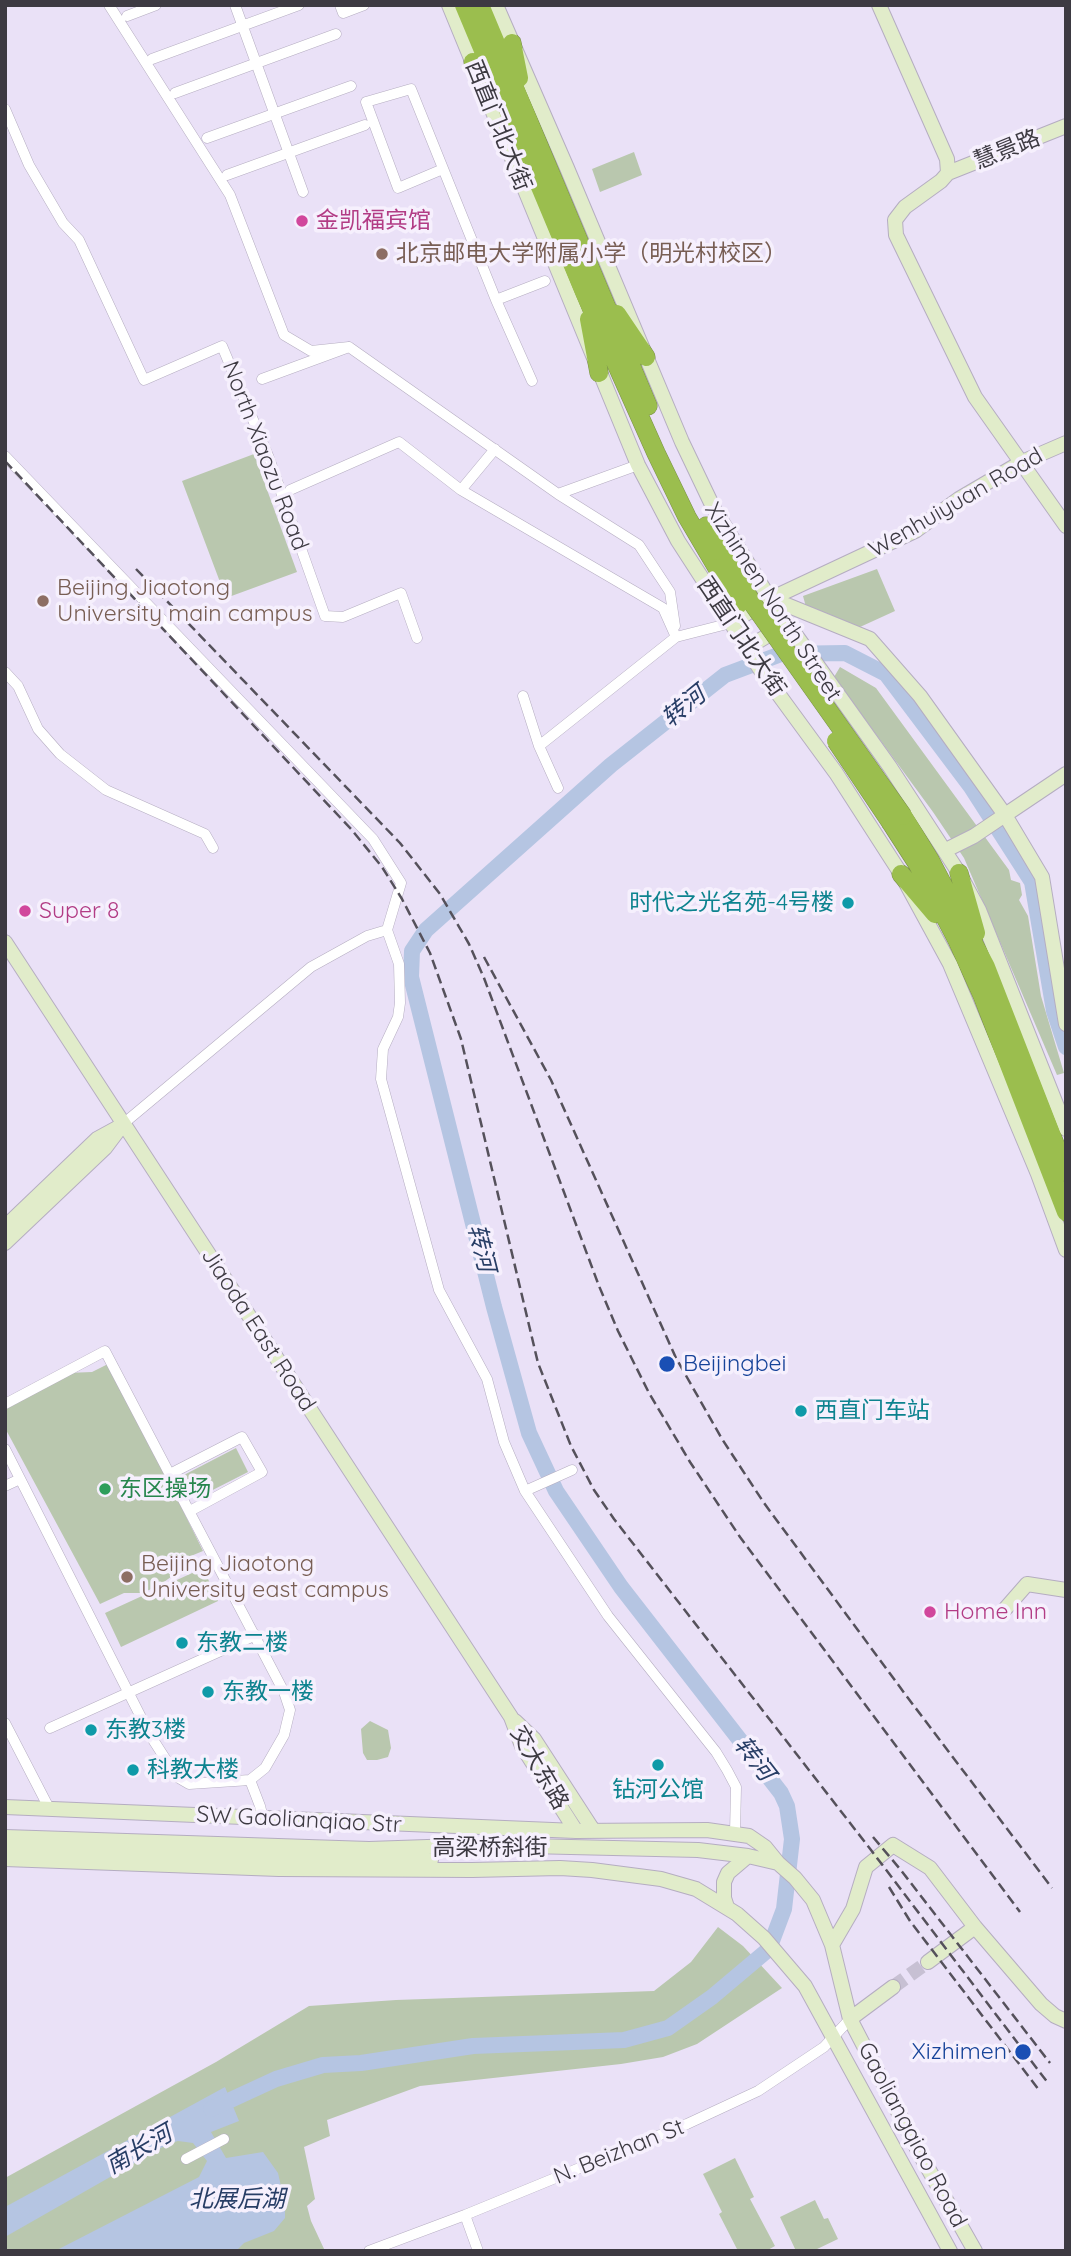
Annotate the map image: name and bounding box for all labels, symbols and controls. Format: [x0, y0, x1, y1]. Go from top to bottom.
street label: 西直门北大街 [459, 57, 537, 195]
street label: 慧景路 [970, 124, 1044, 176]
place label: 金凯福宾馆 [316, 207, 431, 235]
marker: 金凯福宾馆 [294, 213, 310, 229]
place label: 北京邮电大学附属小学（明光村校区） [396, 240, 787, 268]
marker: 北京邮电大学附属小学（明光村校区） [374, 246, 390, 262]
street label: North Xiaozu Road [216, 357, 314, 555]
street label: Wenhuiyuan Road [864, 442, 1048, 564]
street label: Xizhimen North Street [699, 498, 847, 706]
street label: 西直门北大街 [691, 572, 791, 702]
place label: Beijing Jiaotong University main campus [57, 574, 312, 628]
marker: Beijing Jiaotong University main campus [35, 593, 51, 609]
water label: 转河 [656, 681, 712, 733]
place label: 时代之光名苑-4号楼 [629, 889, 834, 917]
marker: 时代之光名苑-4号楼 [840, 895, 856, 911]
place label: Super 8 [39, 897, 119, 925]
marker: Super 8 [17, 903, 33, 919]
water label: 转河 [461, 1221, 501, 1275]
street label: Jiaoda East Road [195, 1243, 321, 1417]
place label: Beijingbei [683, 1350, 786, 1378]
marker: Beijingbei [657, 1354, 677, 1374]
place label: 西直门车站 [815, 1397, 930, 1425]
marker: 西直门车站 [793, 1403, 809, 1419]
place label: 东区操场 [119, 1475, 211, 1503]
marker: 东区操场 [97, 1481, 113, 1497]
place label: Beijing Jiaotong University east campus [141, 1550, 389, 1604]
marker: Beijing Jiaotong University east campus [119, 1569, 135, 1585]
place label: Home Inn [944, 1598, 1047, 1626]
marker: Home Inn [922, 1604, 938, 1620]
place label: 东教二楼 [196, 1629, 288, 1657]
marker: 东教二楼 [174, 1635, 190, 1651]
place label: 东教一楼 [222, 1678, 314, 1706]
marker: 东教一楼 [200, 1684, 216, 1700]
place label: 东教3楼 [105, 1716, 186, 1744]
street label: 交大东路 [504, 1721, 574, 1815]
marker: 东教3楼 [83, 1722, 99, 1738]
water label: 转河 [728, 1731, 780, 1787]
place label: 科教大楼 [147, 1756, 239, 1784]
marker: 钻河公馆 [650, 1757, 666, 1773]
marker: 科教大楼 [125, 1762, 141, 1778]
place label: 钻河公馆 [612, 1776, 704, 1804]
street label: SW Gaolianqiao Str [196, 1801, 402, 1839]
street label: 高梁桥斜街 [433, 1834, 547, 1862]
street label: Gaoliangqiao Road [852, 2038, 972, 2232]
place label: Xizhimen [912, 2038, 1007, 2066]
marker: Xizhimen [1013, 2042, 1033, 2062]
street label: N. Beizhan St [550, 2113, 688, 2191]
water label: 南长河 [101, 2120, 177, 2180]
water label: 北展后湖 [189, 2186, 285, 2214]

